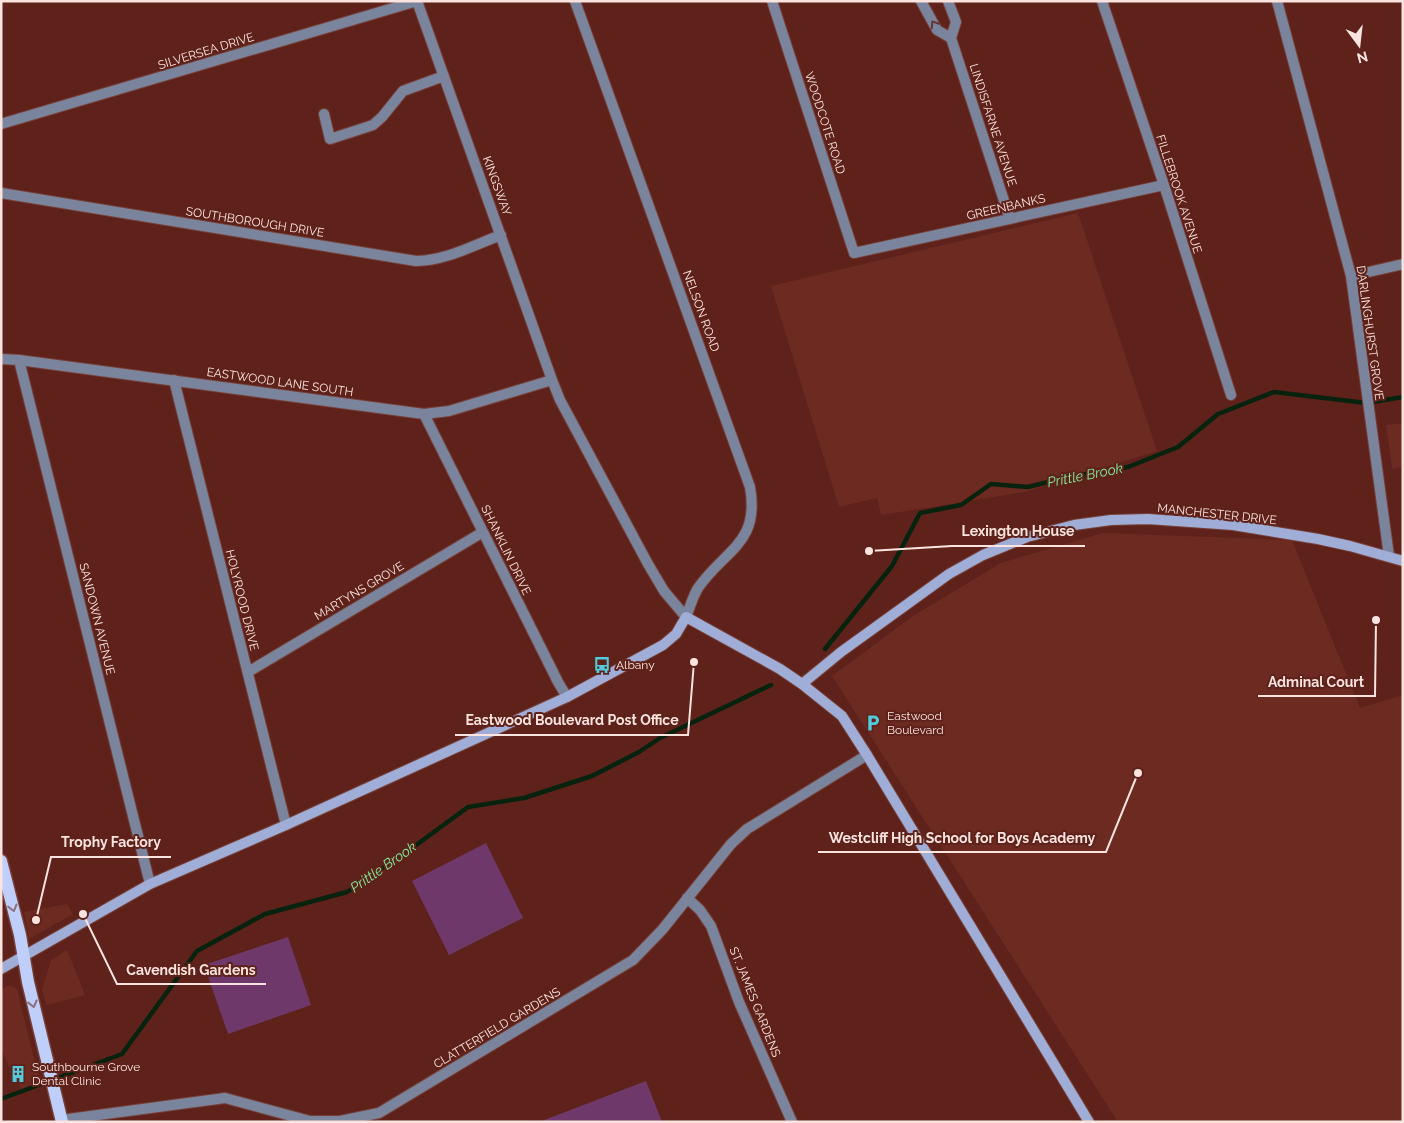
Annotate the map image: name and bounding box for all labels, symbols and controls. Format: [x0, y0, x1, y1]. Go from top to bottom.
one-way arrow [931, 20, 941, 29]
north arrow [1334, 20, 1384, 70]
street label: SILVERSEA DRIVE [156, 30, 256, 72]
text: N [1355, 48, 1370, 67]
street label: LINDISFARNE AVENUE [967, 62, 1019, 188]
street label: WOODCOTE ROAD [802, 70, 848, 176]
street label: FILLEBROOK AVENUE [1153, 133, 1205, 255]
street label: KINGSWAY [480, 154, 514, 218]
street label: GREENBANKS [965, 191, 1047, 223]
street label: SOUTHBOROUGH DRIVE [185, 204, 325, 240]
street label: DARLINGHURST GROVE [1354, 265, 1386, 401]
street label: NELSON ROAD [680, 268, 722, 354]
street label: EASTWOOD LANE SOUTH [206, 365, 354, 399]
water label: Prittle Brook [1046, 460, 1125, 490]
street label: MANCHESTER DRIVE [1157, 501, 1277, 527]
street label: SHANKLIN DRIVE [478, 503, 534, 597]
callout: Lexington House [952, 517, 1085, 546]
text: Lexington House [962, 523, 1075, 539]
street label: HOLYROOD DRIVE [223, 548, 261, 652]
street label: MARTYNS GROVE [312, 559, 406, 623]
street label: SANDOWN AVENUE [76, 562, 118, 676]
bus stop icon: Albany [592, 655, 612, 675]
place label: Albany [616, 658, 655, 672]
callout: Adminal Court [1258, 667, 1375, 696]
text: Adminal Court [1268, 674, 1365, 690]
callout: Eastwood Boulevard Post Office [455, 706, 688, 735]
place label: Eastwood Boulevard [887, 709, 944, 737]
text: Eastwood Boulevard Post Office [465, 712, 679, 728]
parking icon: Eastwood Boulevard [863, 713, 883, 733]
callout: Westcliff High School for Boys Academy [818, 823, 1106, 852]
callout: Trophy Factory [51, 828, 171, 857]
text: Westcliff High School for Boys Academy [829, 830, 1096, 846]
text: Trophy Factory [61, 834, 161, 850]
water label: Prittle Brook [347, 838, 419, 896]
one-way arrow [8, 903, 18, 912]
street label: ST. JAMES GARDENS [726, 945, 784, 1059]
callout: Cavendish Gardens [117, 955, 266, 984]
text: Cavendish Gardens [126, 962, 256, 978]
street label: CLATTERFIELD GARDENS [431, 985, 563, 1071]
one-way arrow [27, 1000, 38, 1009]
place label: Southbourne Grove Dental Clinic [32, 1060, 140, 1088]
building icon: Southbourne Grove Dental Clinic [8, 1064, 28, 1084]

